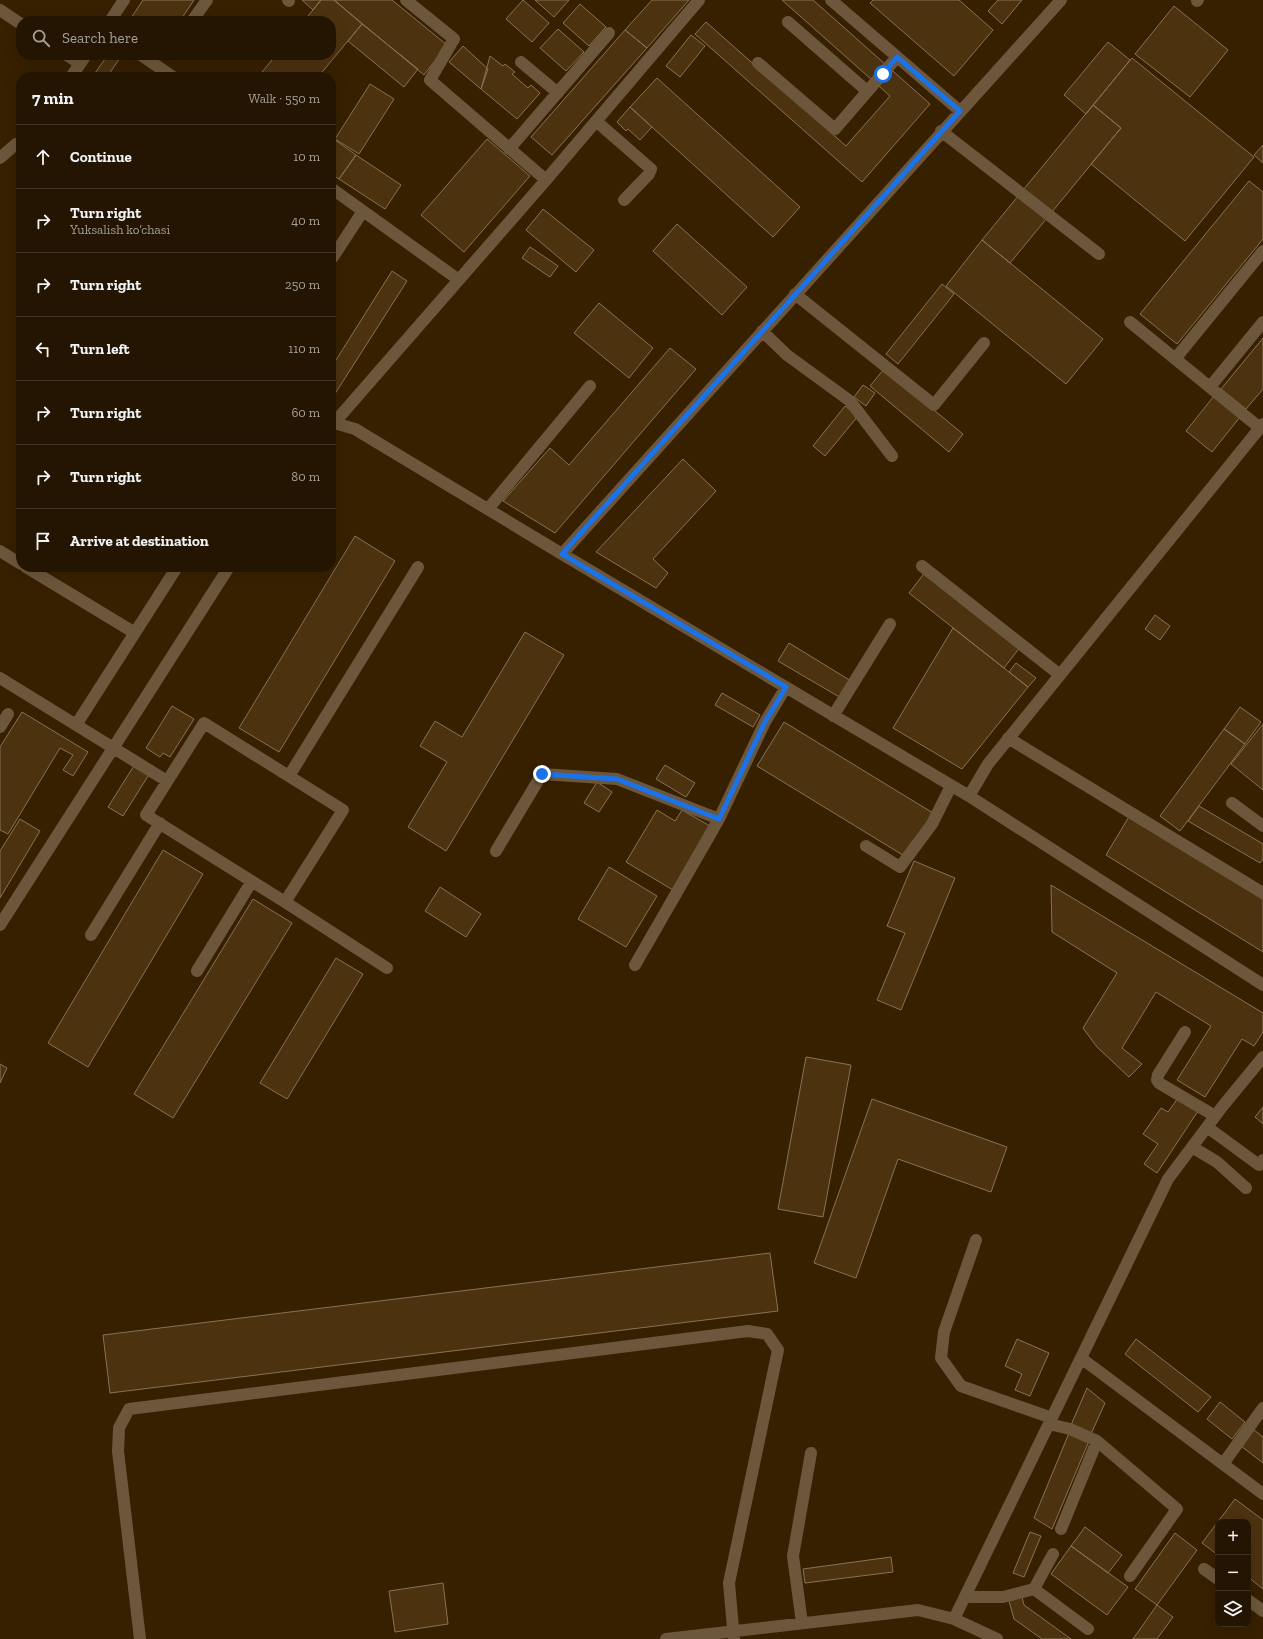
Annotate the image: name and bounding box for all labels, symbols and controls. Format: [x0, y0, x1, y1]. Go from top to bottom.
search box [16, 16, 336, 60]
icon: search [30, 27, 52, 49]
text: Search here [62, 29, 138, 47]
route start [874, 65, 892, 83]
text: 7 min [32, 88, 74, 108]
text: Walk · 550 m [248, 91, 320, 106]
icon: ahead [32, 146, 54, 168]
text: Continue [70, 148, 132, 166]
text: 10 m [293, 149, 320, 164]
text: Turn right [70, 204, 141, 222]
icon: right [32, 210, 54, 232]
text: 40 m [291, 213, 320, 228]
text: Yuksalish ko’chasi [70, 222, 170, 237]
icon: right [32, 274, 54, 296]
text: Turn right [70, 276, 141, 294]
text: 250 m [285, 277, 320, 292]
icon: left [32, 338, 54, 360]
text: Turn left [70, 340, 130, 358]
text: 110 m [288, 341, 320, 356]
icon: right [32, 402, 54, 424]
text: Turn right [70, 404, 141, 422]
text: 60 m [291, 405, 320, 420]
icon: right [32, 466, 54, 488]
text: Turn right [70, 468, 141, 486]
text: 80 m [291, 469, 320, 484]
icon: arrive [32, 530, 54, 552]
text: Arrive at destination [70, 532, 209, 550]
route end [533, 765, 551, 783]
map controls [1215, 1519, 1251, 1627]
button: + [1215, 1519, 1251, 1555]
button: − [1215, 1555, 1251, 1591]
button: layers [1215, 1591, 1251, 1627]

